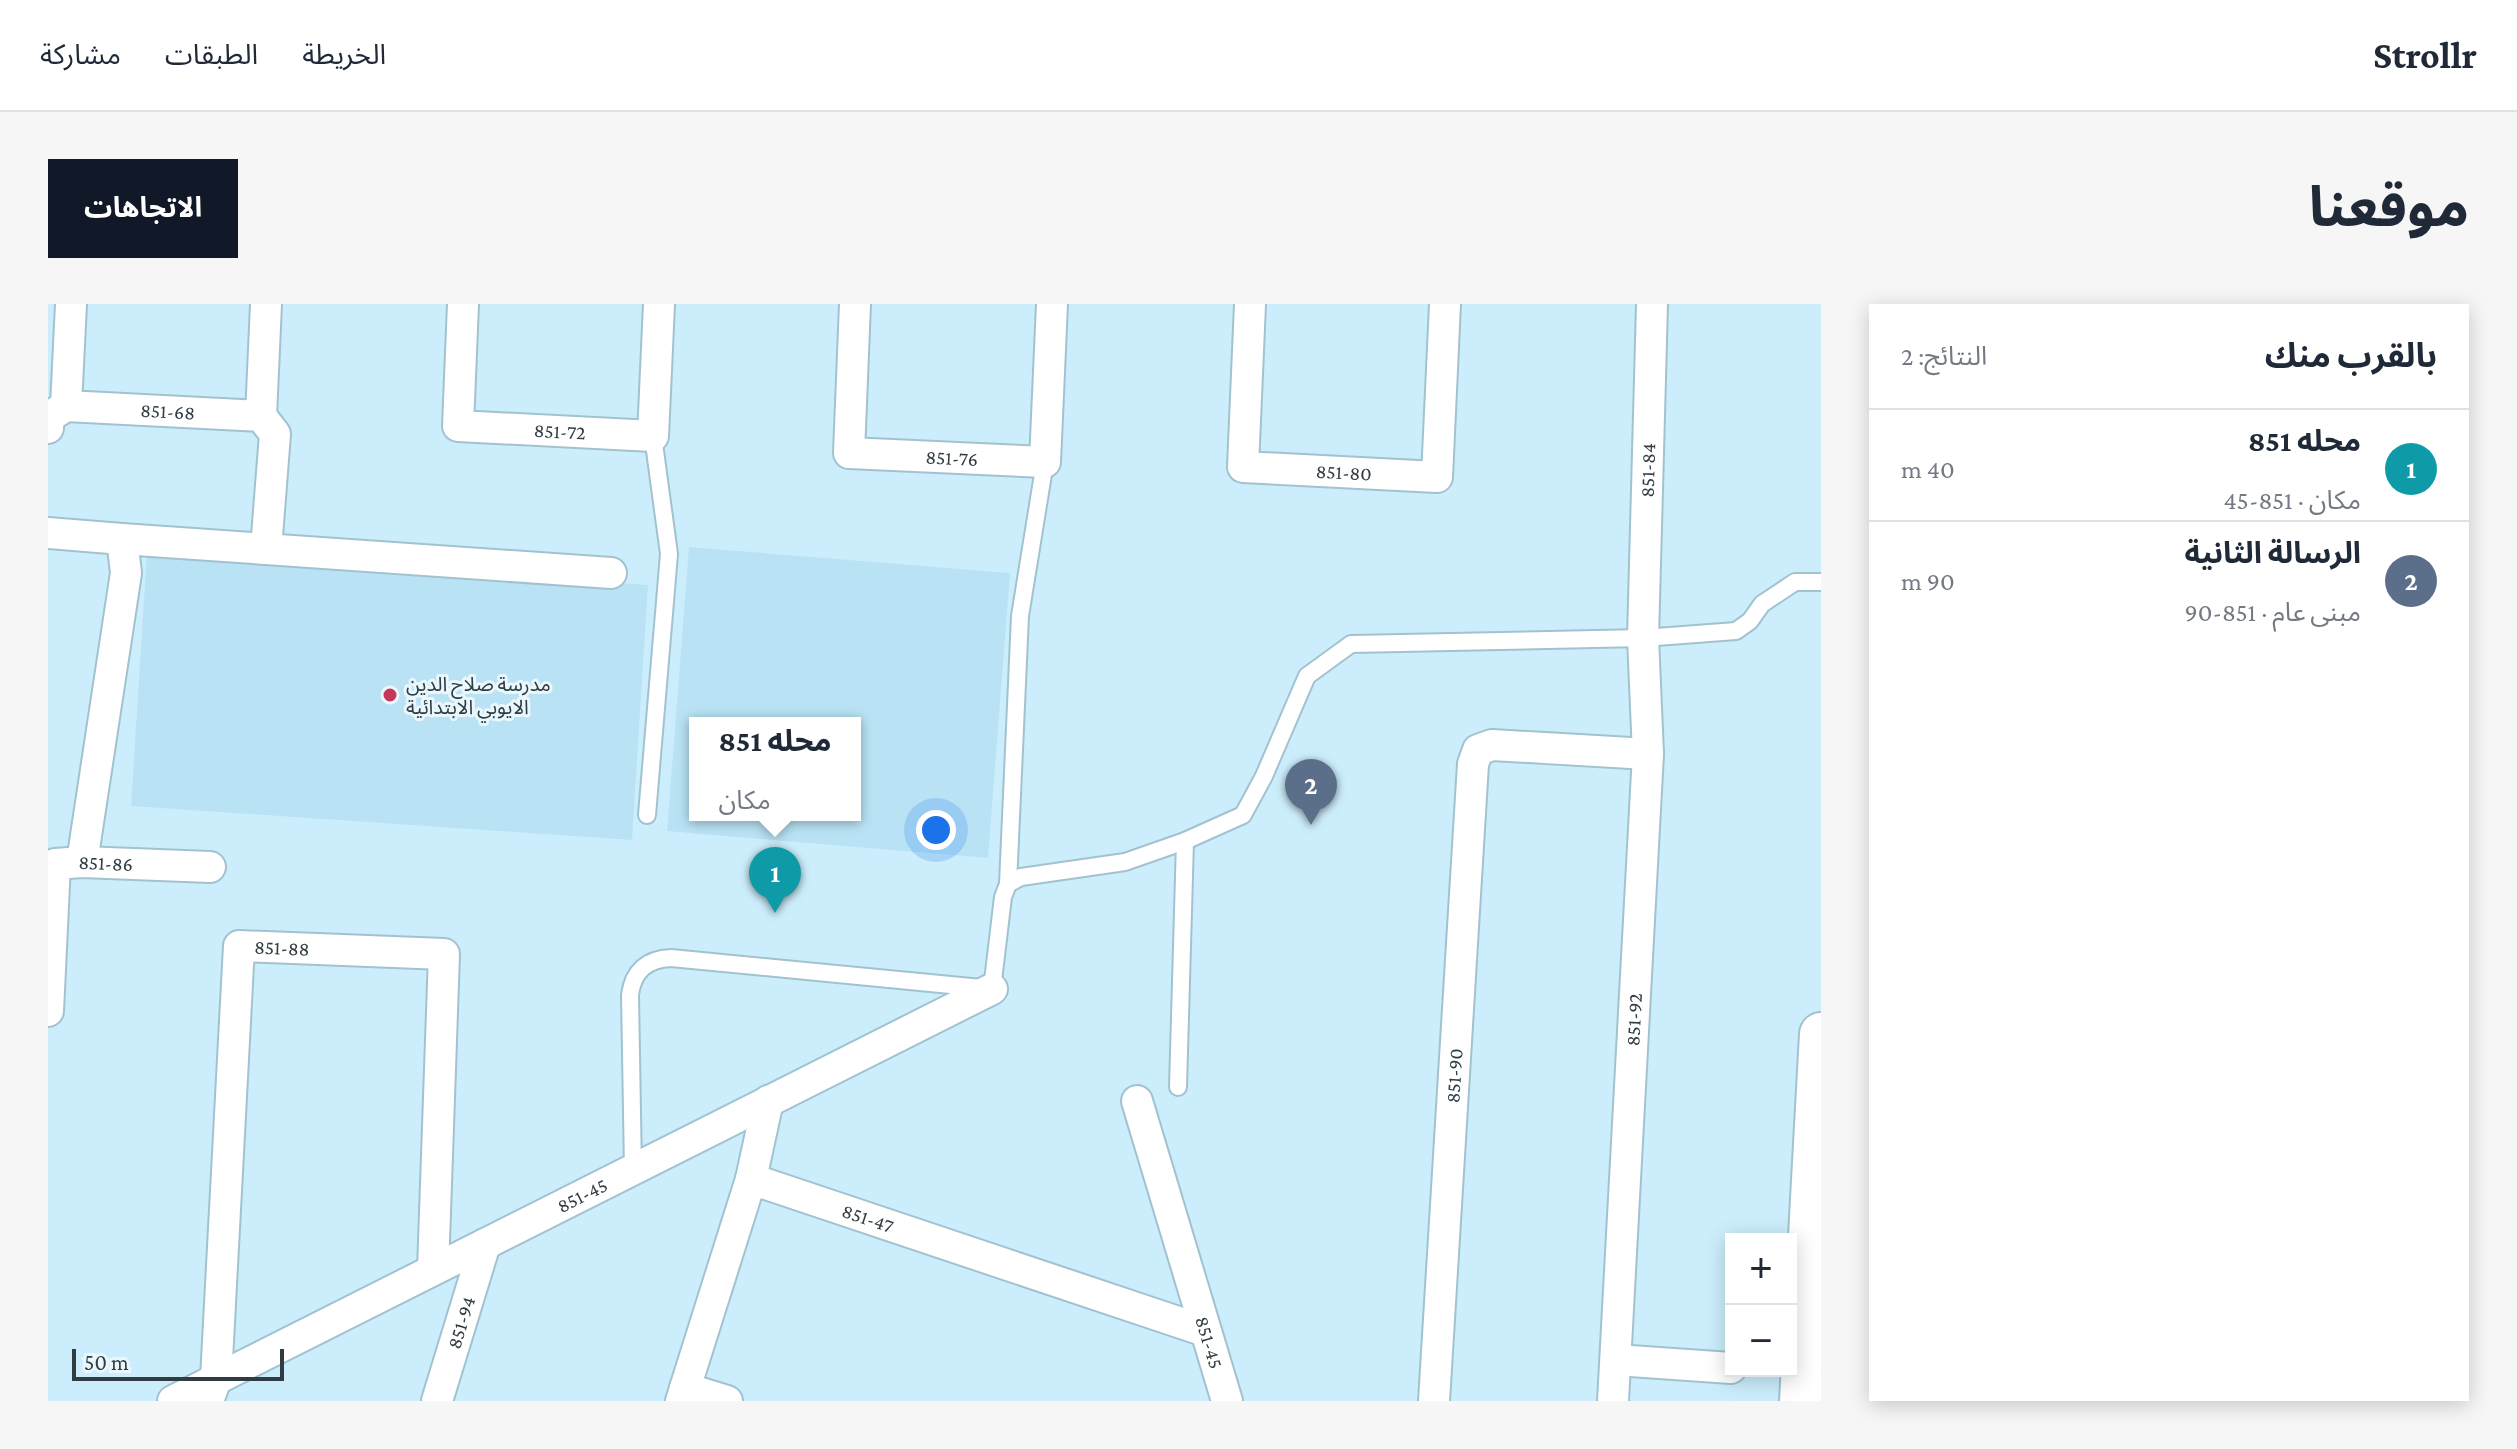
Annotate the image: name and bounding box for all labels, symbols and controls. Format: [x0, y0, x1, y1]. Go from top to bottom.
text: Strollr [2373, 34, 2477, 76]
text: مشاركة [40, 39, 121, 70]
text: الطبقات [165, 39, 258, 70]
text: الخريطة [302, 39, 386, 70]
button: الاتجاهات [48, 159, 238, 258]
text: موقعنا [2309, 176, 2469, 238]
text: بالقرب منك [2265, 337, 2437, 374]
text: النتائج: 2 [1901, 342, 1987, 371]
street label: 851-68 [140, 399, 196, 424]
street label: 851-72 [533, 419, 586, 444]
text: محله 851 [2248, 424, 2361, 457]
street label: 851-84 [1636, 442, 1659, 498]
street label: 851-76 [925, 446, 978, 470]
text: 40 m [1901, 455, 1955, 484]
text: 1 [2406, 455, 2416, 484]
street label: 851-80 [1315, 460, 1372, 485]
text: مكان · 851-45 [2223, 486, 2361, 515]
text: الرسالة الثانية [2185, 536, 2361, 569]
text: 90 m [1901, 567, 1955, 596]
text: 2 [2404, 567, 2418, 596]
text: مبنى عام · 851-90 [2184, 598, 2361, 627]
place label: مدرسة صلاح الدين الايوبي الابتدائية [406, 673, 551, 723]
marker: مدرسة صلاح الدين الايوبي الابتدائية [381, 686, 399, 704]
popup [689, 717, 861, 821]
text: محله 851 [719, 724, 831, 757]
pin: 2 [1285, 759, 1337, 825]
text: مكان [719, 786, 771, 815]
your location [916, 810, 956, 850]
pin: 1 [749, 847, 801, 913]
street label: 851-86 [78, 851, 133, 875]
street label: 851-88 [254, 936, 310, 960]
street label: 851-92 [1621, 993, 1646, 1047]
street label: 851-90 [1441, 1047, 1467, 1104]
street label: 851-45 [553, 1173, 611, 1217]
street label: 851-47 [839, 1199, 896, 1237]
map controls [1725, 1233, 1797, 1377]
button: + [1725, 1233, 1797, 1305]
street label: 851-94 [443, 1294, 479, 1351]
button: − [1725, 1305, 1797, 1377]
street label: 851-45 [1191, 1314, 1228, 1371]
scale bar [72, 1345, 284, 1381]
text: 50 m [84, 1350, 129, 1375]

